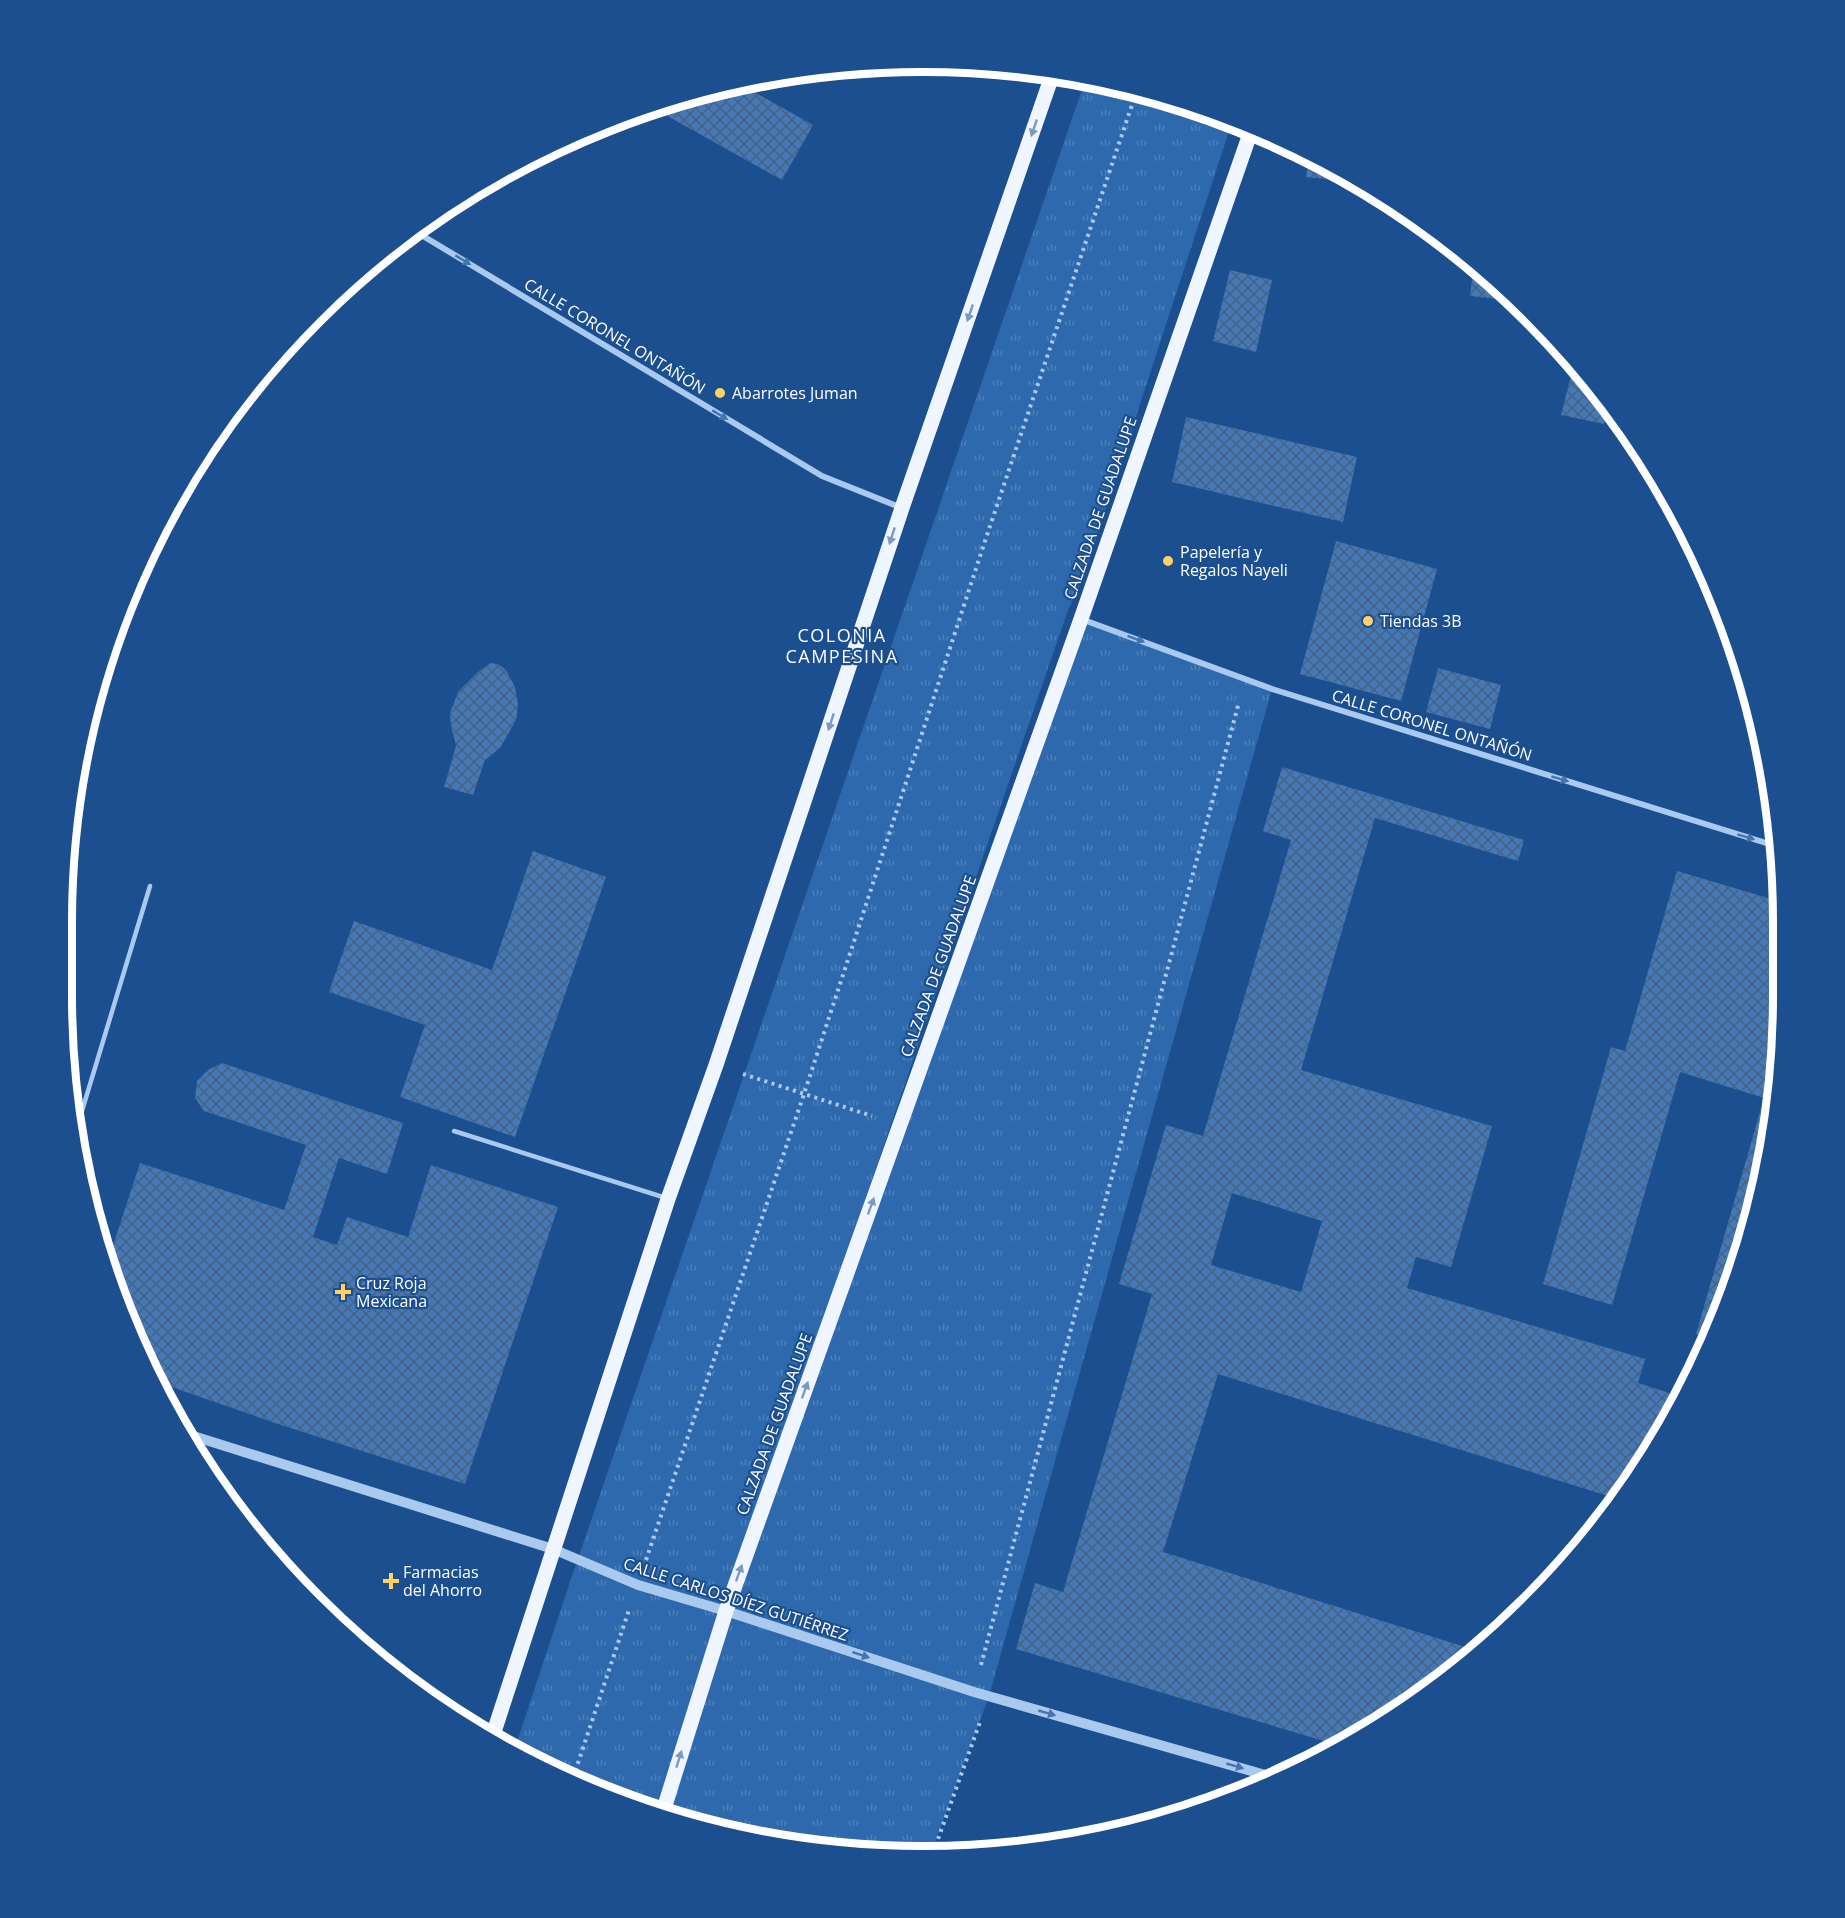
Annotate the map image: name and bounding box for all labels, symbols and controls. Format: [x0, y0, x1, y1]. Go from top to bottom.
one-way arrow [1029, 120, 1039, 138]
one-way arrow [455, 255, 471, 266]
street label: CALLE CORONEL ONTAÑÓN [520, 273, 710, 399]
one-way arrow [965, 304, 975, 322]
place label: Abarrotes Juman [732, 382, 858, 404]
marker: Abarrotes Juman [713, 386, 727, 400]
one-way arrow [712, 410, 728, 421]
street label: CALZADA DE GUADALUPE [1058, 414, 1142, 602]
one-way arrow [887, 527, 896, 545]
place label: Papelería y Regalos Nayeli [1180, 541, 1288, 581]
marker: Papelería y Regalos Nayeli [1161, 554, 1175, 568]
place label: Tiendas 3B [1380, 610, 1462, 632]
marker: Tiendas 3B [1361, 614, 1375, 628]
district label: COLONIA CAMPESINA [785, 623, 899, 668]
one-way arrow [1127, 635, 1145, 645]
street label: CALLE CORONEL ONTAÑÓN [1329, 684, 1535, 766]
one-way arrow [825, 713, 835, 731]
one-way arrow [1551, 775, 1569, 784]
one-way arrow [1737, 833, 1755, 842]
street label: CALZADA DE GUADALUPE [895, 872, 981, 1060]
one-way arrow [867, 1197, 876, 1215]
place label: Cruz Roja Mexicana [356, 1272, 427, 1312]
marker: Cruz Roja Mexicana [334, 1283, 352, 1301]
street label: CALZADA DE GUADALUPE [731, 1330, 817, 1518]
one-way arrow [801, 1381, 810, 1399]
street label: CALLE CARLOS DÍEZ GUTIÉRREZ [621, 1552, 851, 1646]
place label: Farmacias del Ahorro [403, 1561, 482, 1601]
one-way arrow [735, 1564, 745, 1582]
marker: Farmacias del Ahorro [384, 1574, 398, 1588]
one-way arrow [852, 1651, 870, 1661]
one-way arrow [1038, 1709, 1056, 1718]
one-way arrow [675, 1750, 684, 1768]
one-way arrow [1226, 1762, 1244, 1771]

